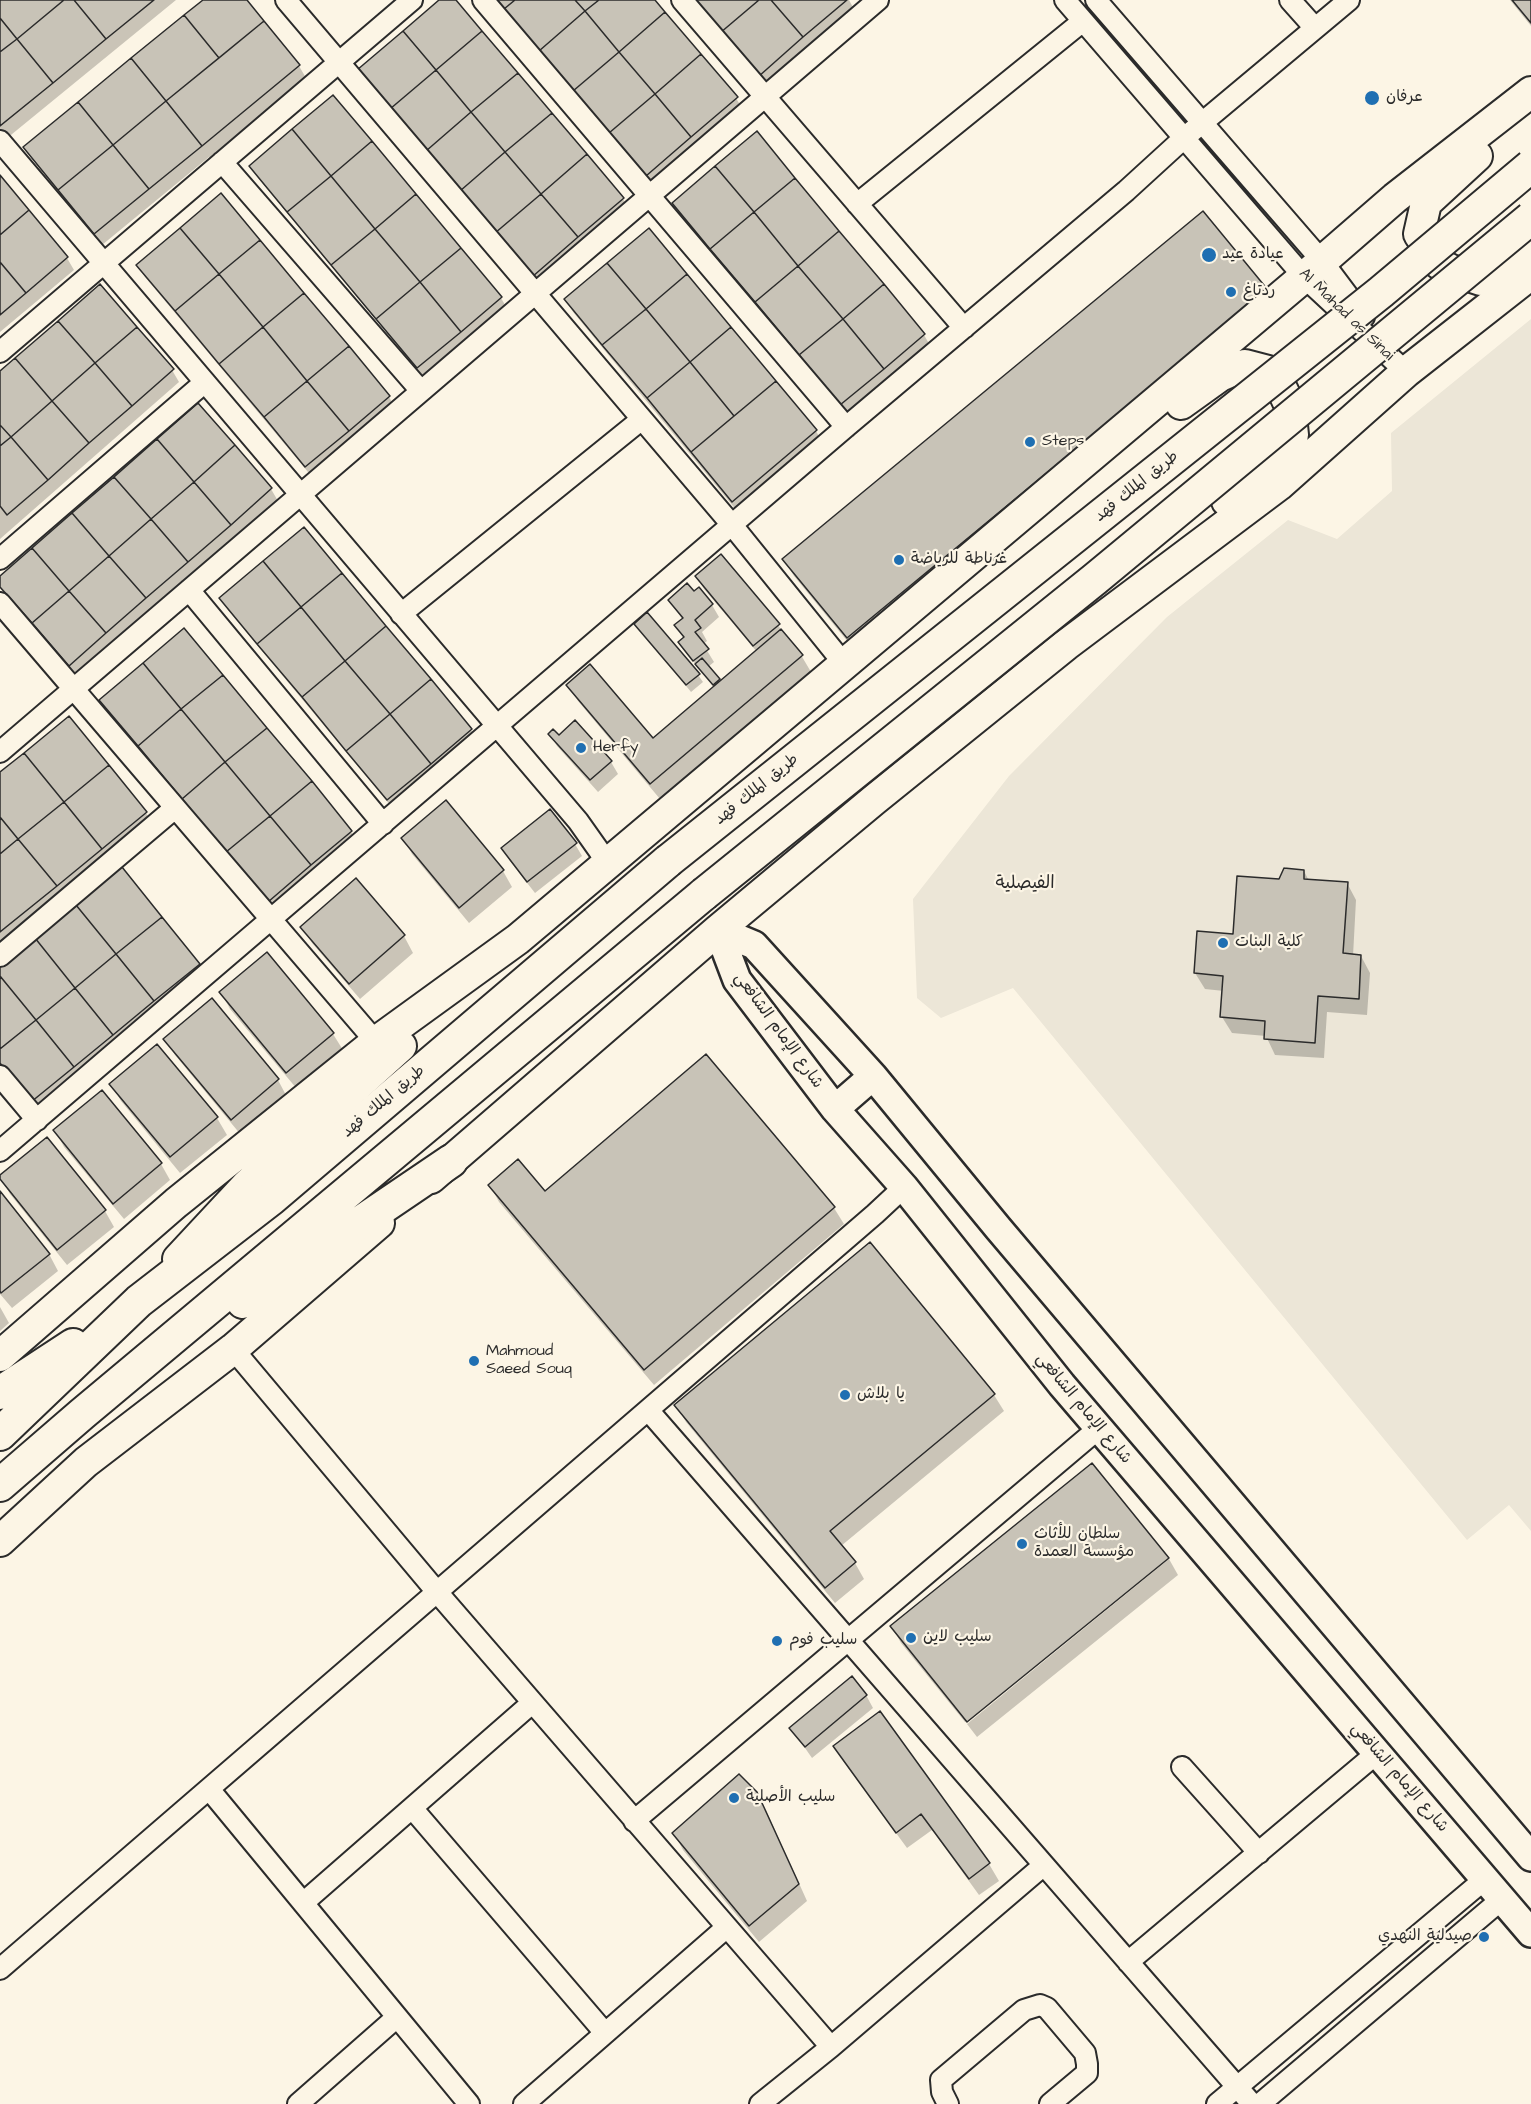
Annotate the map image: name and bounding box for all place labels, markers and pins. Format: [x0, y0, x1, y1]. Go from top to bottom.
place label: عرفان [1386, 88, 1423, 108]
marker: عرفان [1363, 89, 1381, 107]
place label: عيادة عيد [1222, 245, 1284, 265]
marker: عيادة عيد [1200, 246, 1218, 264]
place label: ردتاغ [1243, 282, 1275, 302]
marker: ردتاغ [1224, 285, 1238, 299]
place label: Steps [1042, 432, 1084, 452]
marker: Steps [1023, 435, 1037, 449]
place label: غرناطة للرياضة [911, 550, 1007, 570]
marker: غرناطة للرياضة [892, 553, 906, 567]
place label: Herfy [593, 738, 638, 758]
marker: Herfy [574, 741, 588, 755]
place label: كلية البنات [1235, 933, 1303, 953]
marker: كلية البنات [1216, 936, 1230, 950]
place label: Mahmoud Saeed Souq [486, 1342, 572, 1380]
marker: Mahmoud Saeed Souq [467, 1354, 481, 1368]
place label: يا بلاش [857, 1385, 905, 1405]
marker: يا بلاش [838, 1388, 852, 1402]
place label: سلطان للأثاث مؤسسة العمدة [1034, 1525, 1134, 1563]
marker: سلطان للأثاث مؤسسة العمدة [1015, 1537, 1029, 1551]
place label: سليب لاين [923, 1628, 992, 1648]
place label: سليب فوم [789, 1631, 857, 1651]
marker: سليب لاين [904, 1631, 918, 1645]
marker: سليب فوم [770, 1634, 784, 1648]
place label: سليب الأصلية [746, 1788, 835, 1808]
marker: سليب الأصلية [727, 1791, 741, 1805]
place label: صيدلية النهدي [1378, 1927, 1472, 1947]
marker: صيدلية النهدي [1477, 1930, 1491, 1944]

